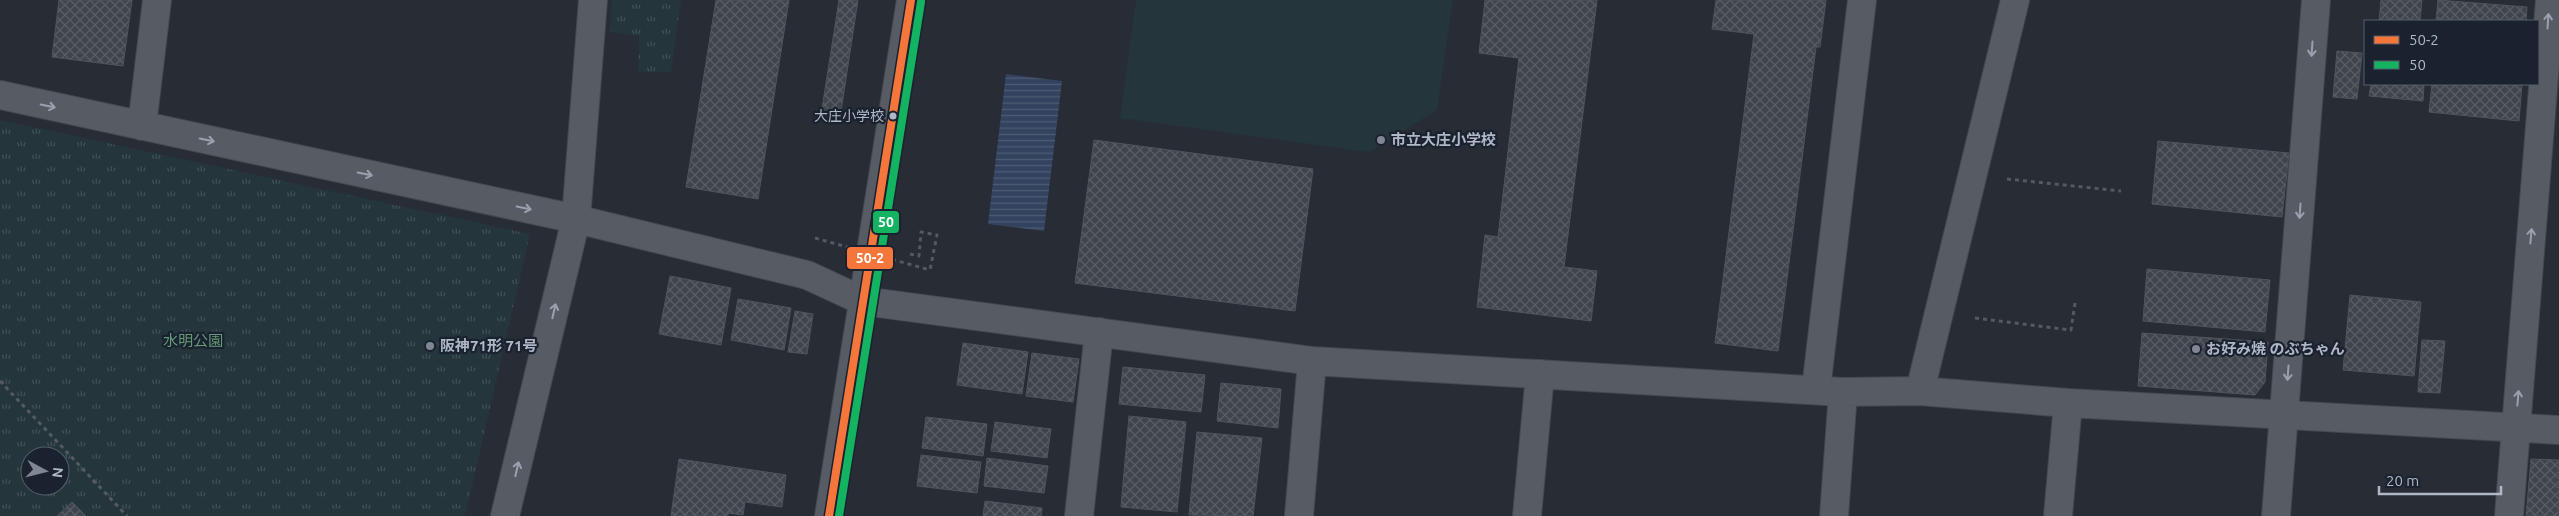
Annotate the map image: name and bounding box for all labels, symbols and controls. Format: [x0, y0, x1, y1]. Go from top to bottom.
one-way arrow [2543, 14, 2553, 30]
legend [2364, 20, 2539, 85]
text: 50-2 [2409, 31, 2439, 48]
one-way arrow [2308, 40, 2317, 56]
text: 50 [2409, 56, 2426, 73]
one-way arrow [39, 101, 55, 111]
place label: 大庄小学校 [814, 108, 884, 124]
marker: 大庄小学校 [888, 111, 898, 121]
place label: 市立大庄小学校 [1391, 131, 1496, 148]
marker: 市立大庄小学校 [1375, 134, 1387, 146]
one-way arrow [198, 135, 214, 145]
one-way arrow [357, 170, 373, 179]
one-way arrow [2295, 202, 2305, 218]
one-way arrow [516, 204, 532, 213]
line badge: 50 [872, 210, 900, 234]
text: 50 [878, 214, 894, 230]
one-way arrow [2526, 228, 2536, 244]
line badge: 50-2 [846, 246, 894, 270]
text: 50-2 [856, 250, 884, 266]
one-way arrow [550, 303, 560, 319]
park label: 水明公園 [163, 332, 223, 349]
place label: 阪神71形 71号 [440, 337, 537, 354]
marker: 阪神71形 71号 [424, 340, 436, 352]
place label: お好み焼 のぶちゃん [2206, 340, 2345, 357]
marker: お好み焼 のぶちゃん [2190, 343, 2202, 355]
one-way arrow [2283, 364, 2292, 380]
one-way arrow [2514, 390, 2523, 406]
north arrow [20, 446, 70, 496]
one-way arrow [513, 461, 522, 477]
scale bar [2379, 464, 2502, 496]
text: N [49, 466, 66, 479]
text: 20 m [2386, 472, 2419, 489]

